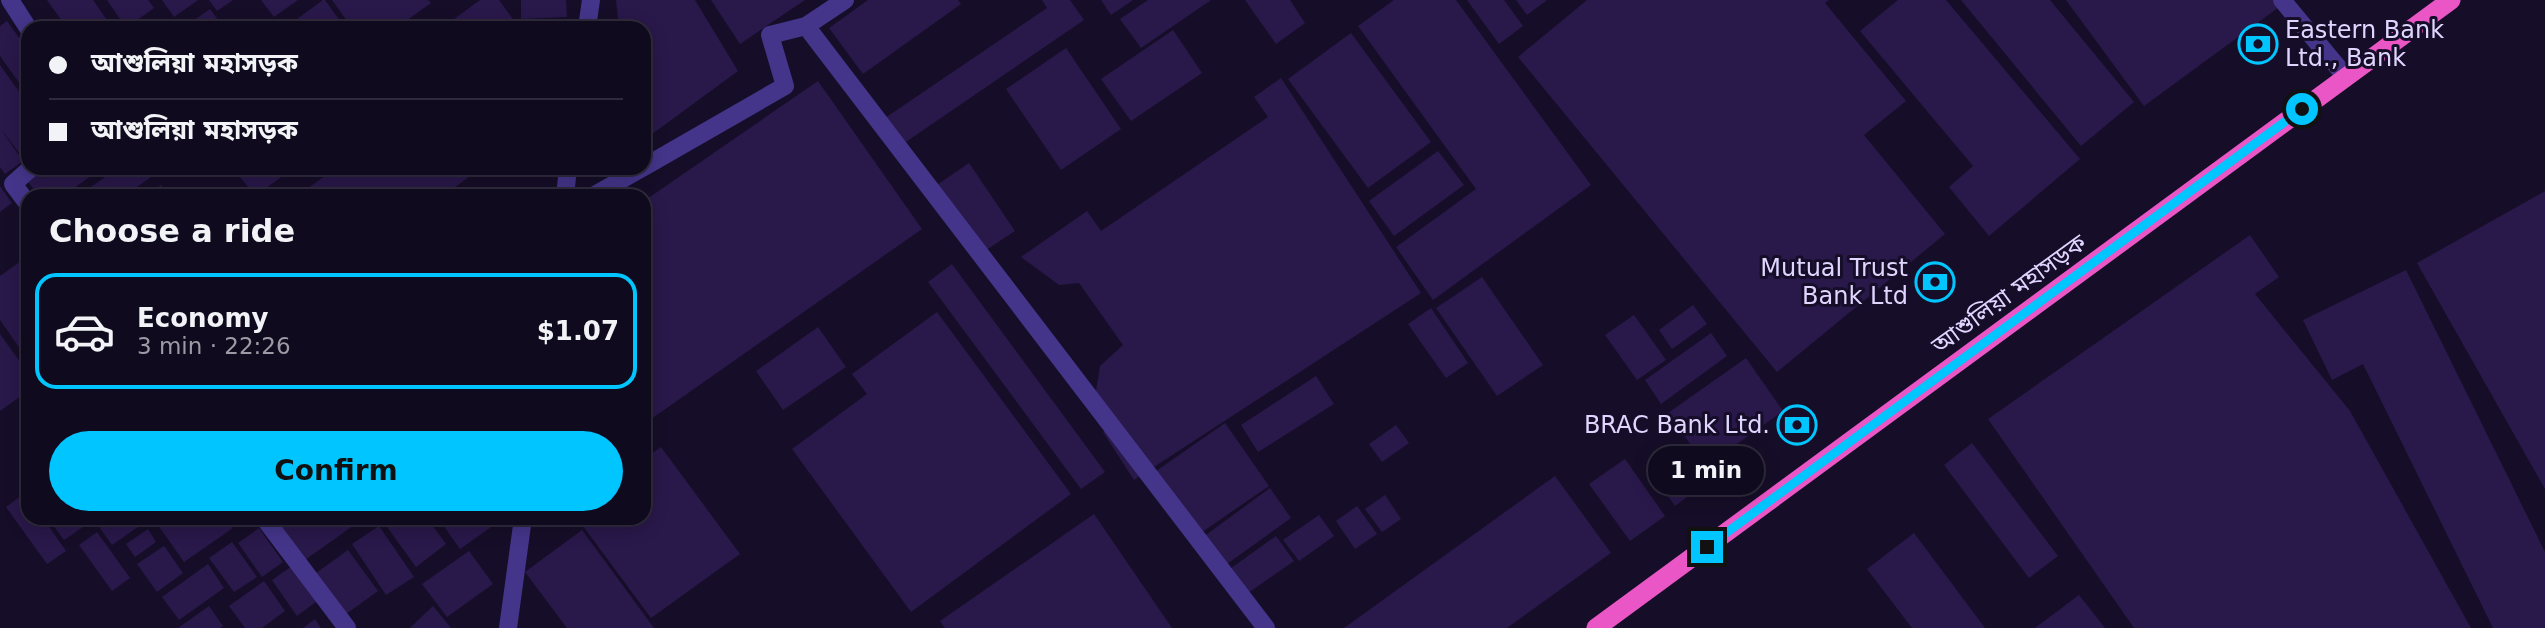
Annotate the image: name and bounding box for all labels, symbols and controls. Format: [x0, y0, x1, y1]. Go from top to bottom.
place label: Eastern Bank Ltd., Bank [2285, 16, 2444, 72]
bank icon: Eastern Bank Ltd., Bank [2237, 23, 2279, 65]
text: আশুলিয়া মহাসড়ক [91, 48, 298, 78]
route start [2286, 93, 2318, 125]
text: আশুলিয়া মহাসড়ক [91, 115, 298, 145]
text: Choose a ride [49, 212, 295, 250]
street label: আশুলিয়া মহাসড়ক [1925, 228, 2092, 360]
place label: Mutual Trust Bank Ltd [1760, 254, 1908, 310]
bank icon: Mutual Trust Bank Ltd [1914, 261, 1956, 303]
icon: car [53, 300, 116, 363]
text: Economy [137, 303, 268, 333]
text: $1.07 [537, 316, 619, 346]
text: 3 min · 22:26 [137, 333, 291, 359]
bank icon: BRAC Bank Ltd. [1776, 404, 1818, 446]
place label: BRAC Bank Ltd. [1584, 411, 1770, 439]
button: Confirm [49, 431, 623, 511]
callout: 1 min [1649, 446, 1765, 494]
text: 1 min [1670, 457, 1742, 483]
route end [1691, 531, 1723, 563]

